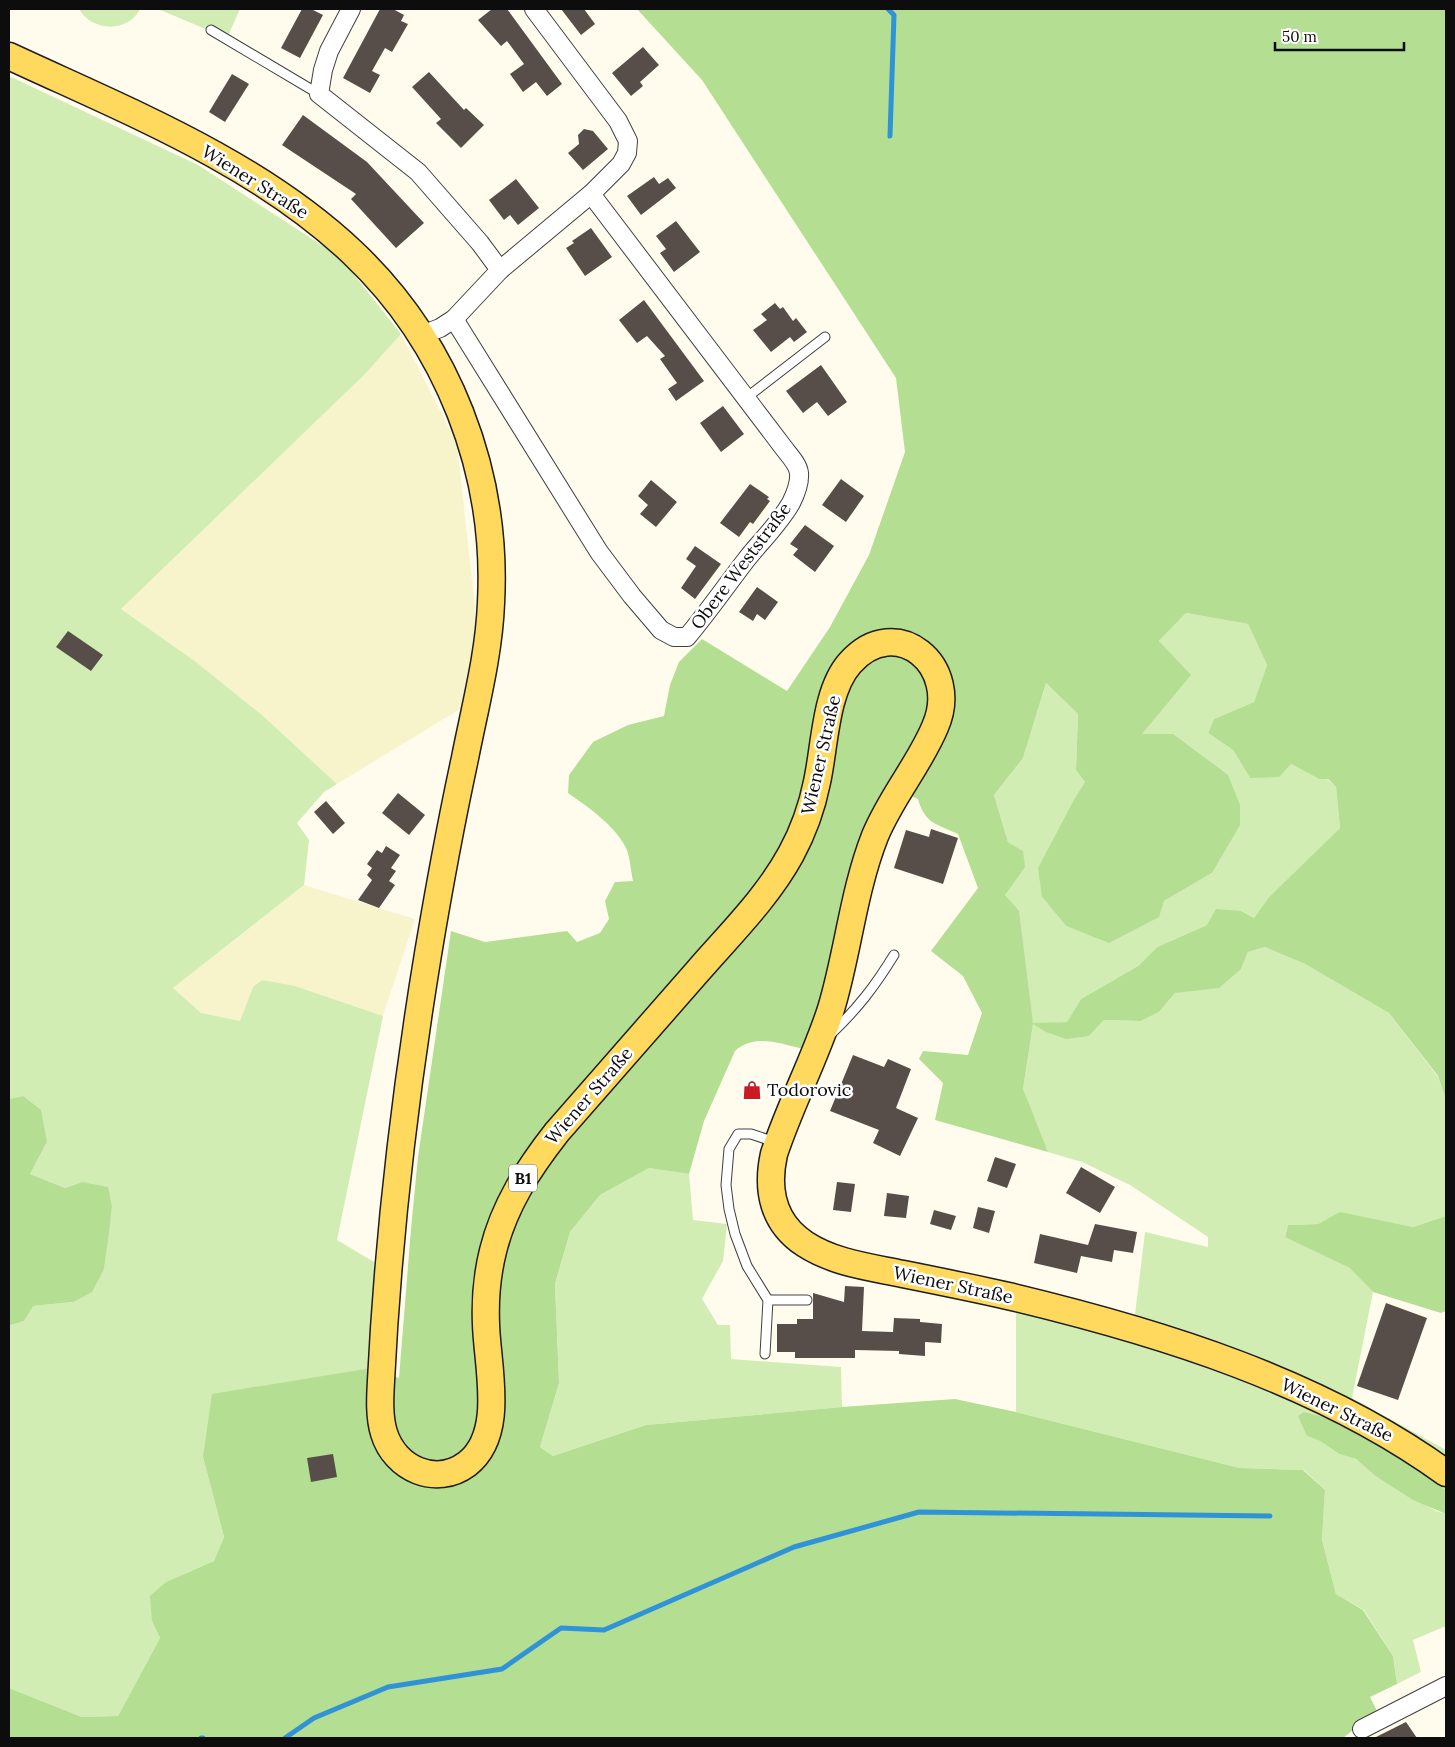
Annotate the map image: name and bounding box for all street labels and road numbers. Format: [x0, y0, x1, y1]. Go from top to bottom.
street label: Wiener Straße [198, 140, 313, 224]
street label: Obere Weststraße [685, 497, 796, 634]
street label: Wiener Straße [796, 693, 845, 817]
street label: Wiener Straße [540, 1042, 637, 1149]
road number: B1 [509, 1164, 537, 1192]
street label: Wiener Straße [891, 1261, 1015, 1308]
street label: Wiener Straße [1277, 1373, 1397, 1447]

